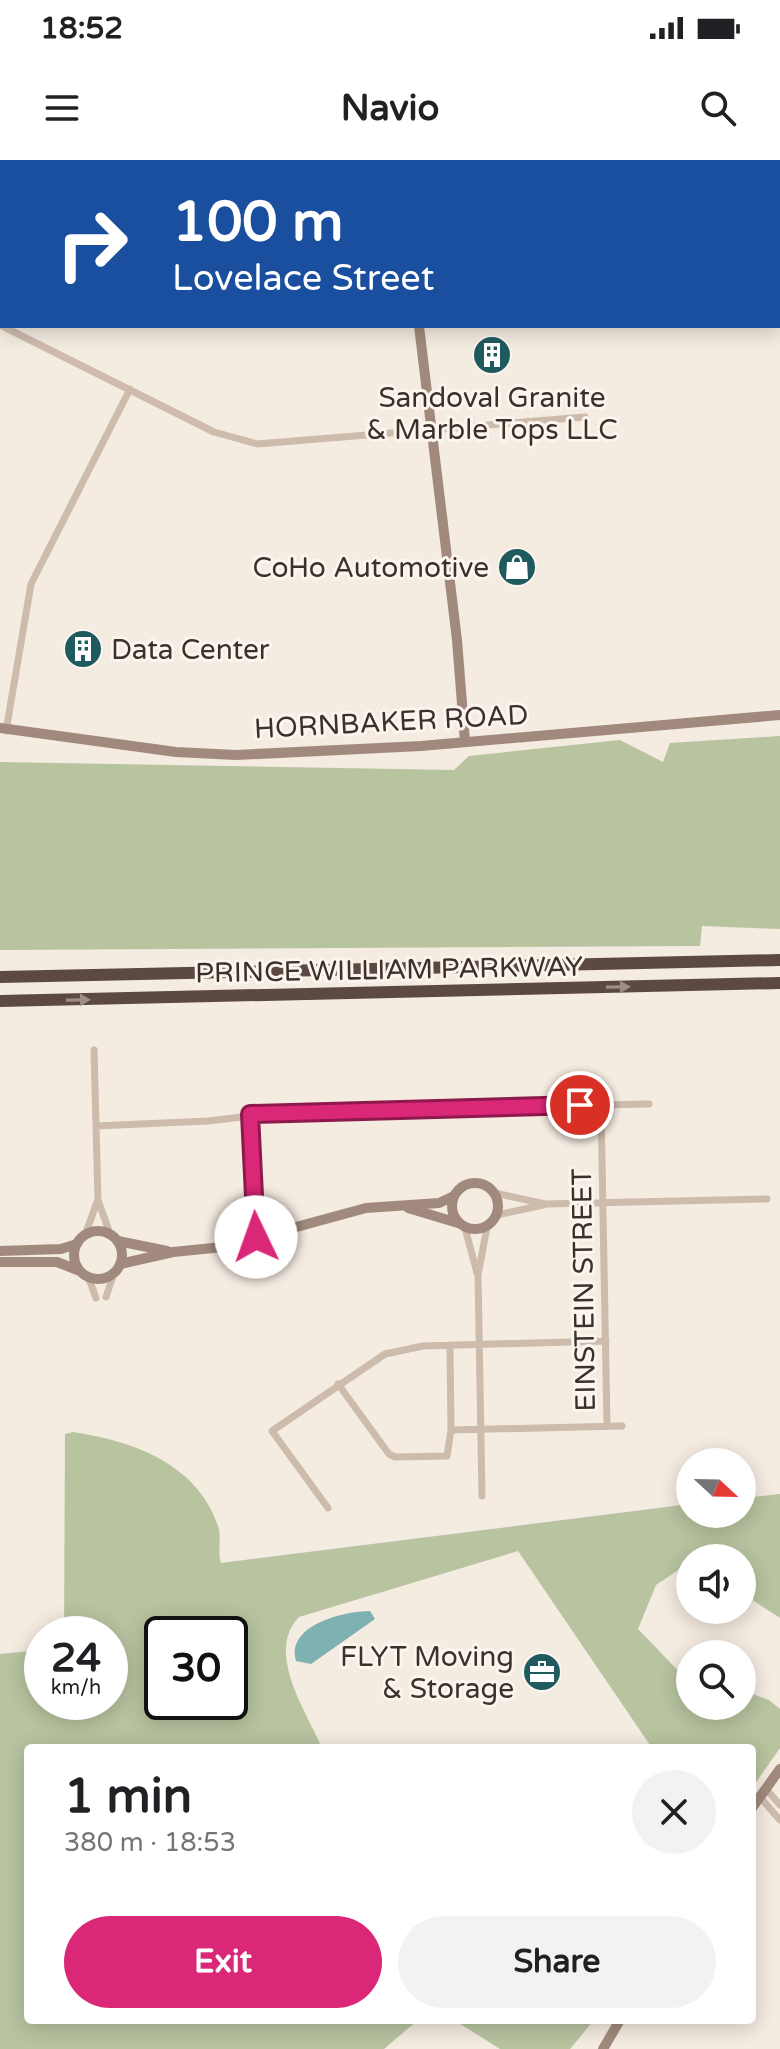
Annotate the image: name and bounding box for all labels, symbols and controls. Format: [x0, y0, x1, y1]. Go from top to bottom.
text: 18:52 [40, 10, 123, 47]
icon: menu [40, 86, 84, 130]
icon: search [696, 86, 740, 130]
text: Navio [341, 87, 439, 130]
text: 100 m [172, 189, 343, 256]
icon: right [40, 192, 144, 296]
text: Lovelace Street [172, 257, 434, 300]
building icon: Sandoval Granite & Marble Tops LLC [471, 334, 513, 376]
place label: Sandoval Granite & Marble Tops LLC [366, 381, 618, 447]
shop icon: CoHo Automotive [496, 546, 538, 588]
place label: CoHo Automotive [252, 551, 489, 585]
building icon: Data Center [62, 628, 104, 670]
place label: Data Center [111, 633, 270, 667]
street label: HORNBAKER ROAD [253, 698, 529, 746]
street label: PRINCE WILLIAM PARKWAY [195, 950, 583, 990]
one-way arrow [606, 981, 631, 994]
one-way arrow [66, 993, 91, 1006]
pin [546, 1071, 614, 1139]
icon: arrive [558, 1083, 602, 1127]
street label: EINSTEIN STREET [565, 1168, 603, 1412]
position arrow [214, 1195, 298, 1279]
north arrow [676, 1448, 756, 1528]
map controls [676, 1448, 756, 1720]
button: sound [676, 1544, 756, 1624]
speed limit sign: 30 [144, 1616, 248, 1720]
text: 24 [51, 1634, 101, 1682]
place label: FLYT Moving & Storage [340, 1640, 514, 1706]
button: search [676, 1640, 756, 1720]
office icon: FLYT Moving & Storage [521, 1651, 563, 1693]
text: km/h [51, 1676, 101, 1700]
text: 1 min [64, 1768, 192, 1826]
button: close [632, 1770, 716, 1854]
text: 380 m · 18:53 [64, 1827, 236, 1858]
button: Exit [64, 1916, 382, 2008]
button: Share [398, 1916, 716, 2008]

